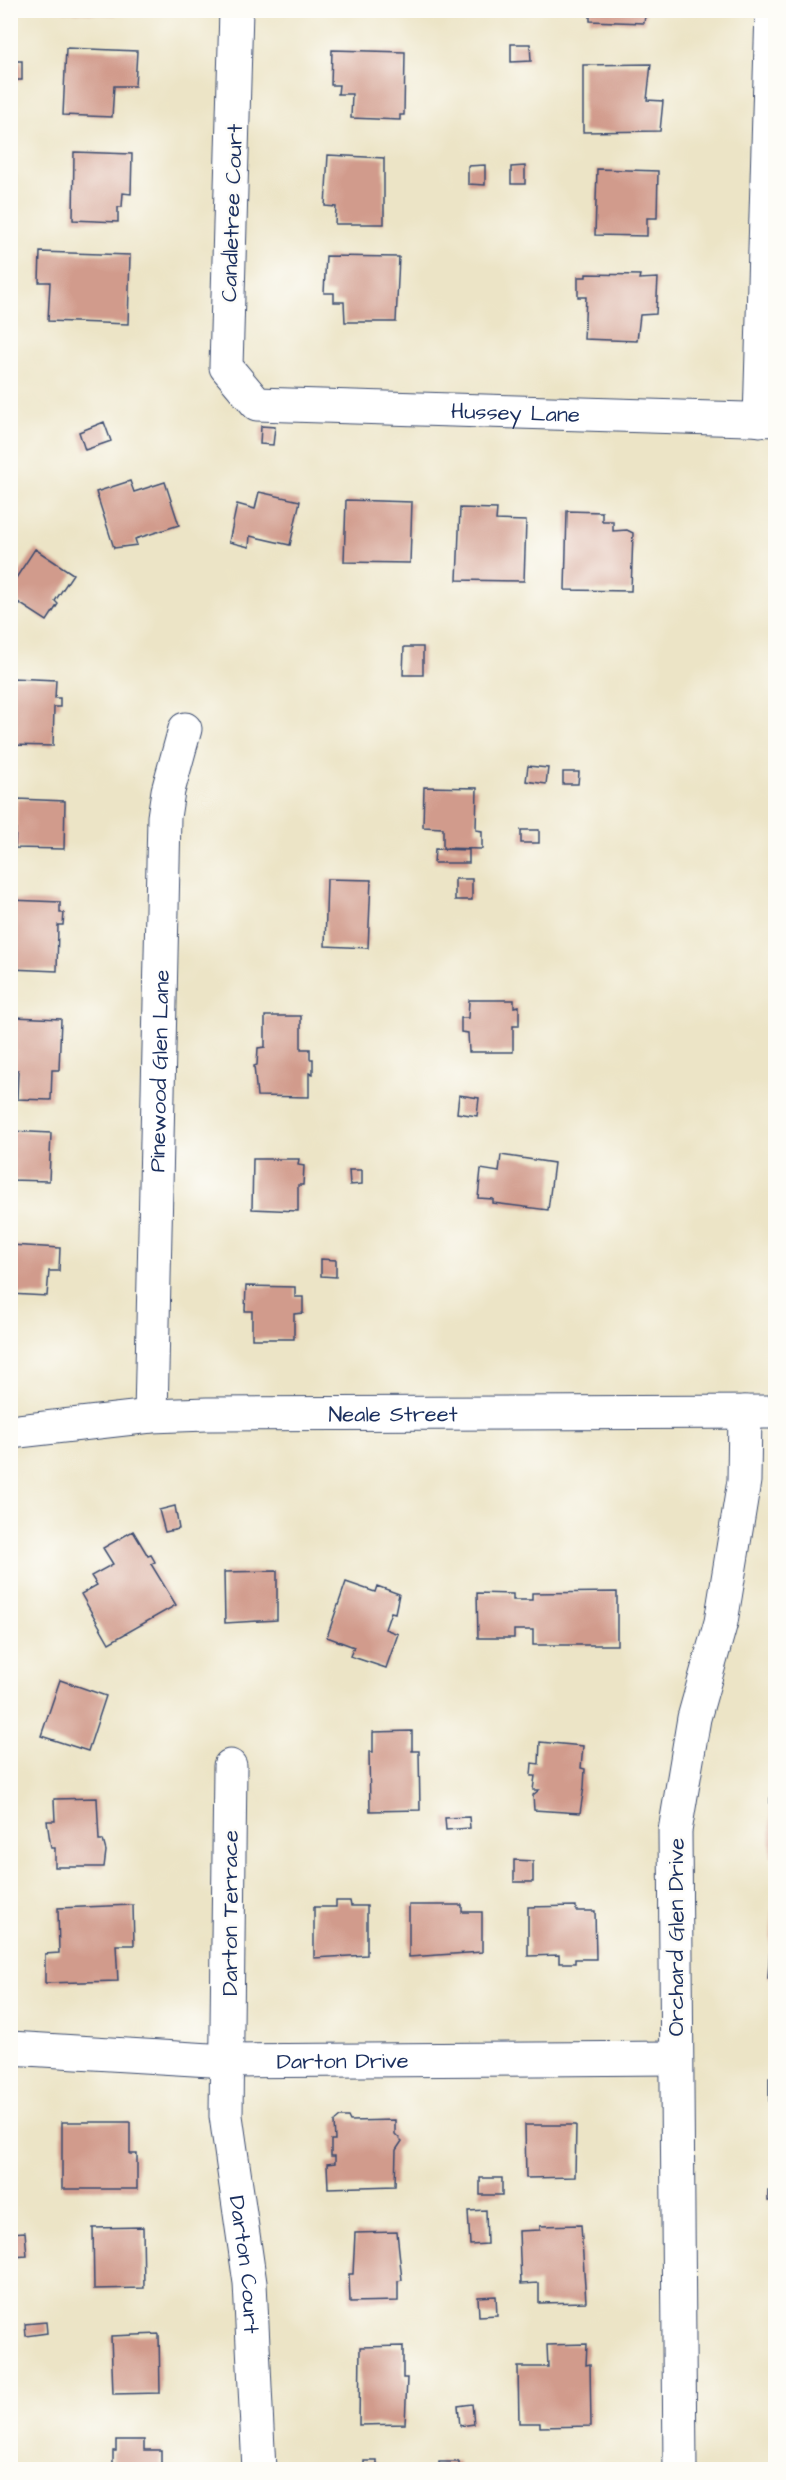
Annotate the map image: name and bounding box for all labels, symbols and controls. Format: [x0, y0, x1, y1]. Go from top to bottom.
street label: Candletree Court [214, 123, 251, 303]
street label: Hussey Lane [451, 396, 580, 431]
street label: Pinewood Glen Lane [142, 969, 178, 1173]
street label: Neale Street [329, 1399, 458, 1431]
street label: Darton Terrace [215, 1830, 246, 1996]
street label: Orchard Glen Drive [661, 1838, 692, 2036]
street label: Darton Drive [277, 2046, 409, 2078]
street label: Darton Court [221, 2194, 266, 2335]

